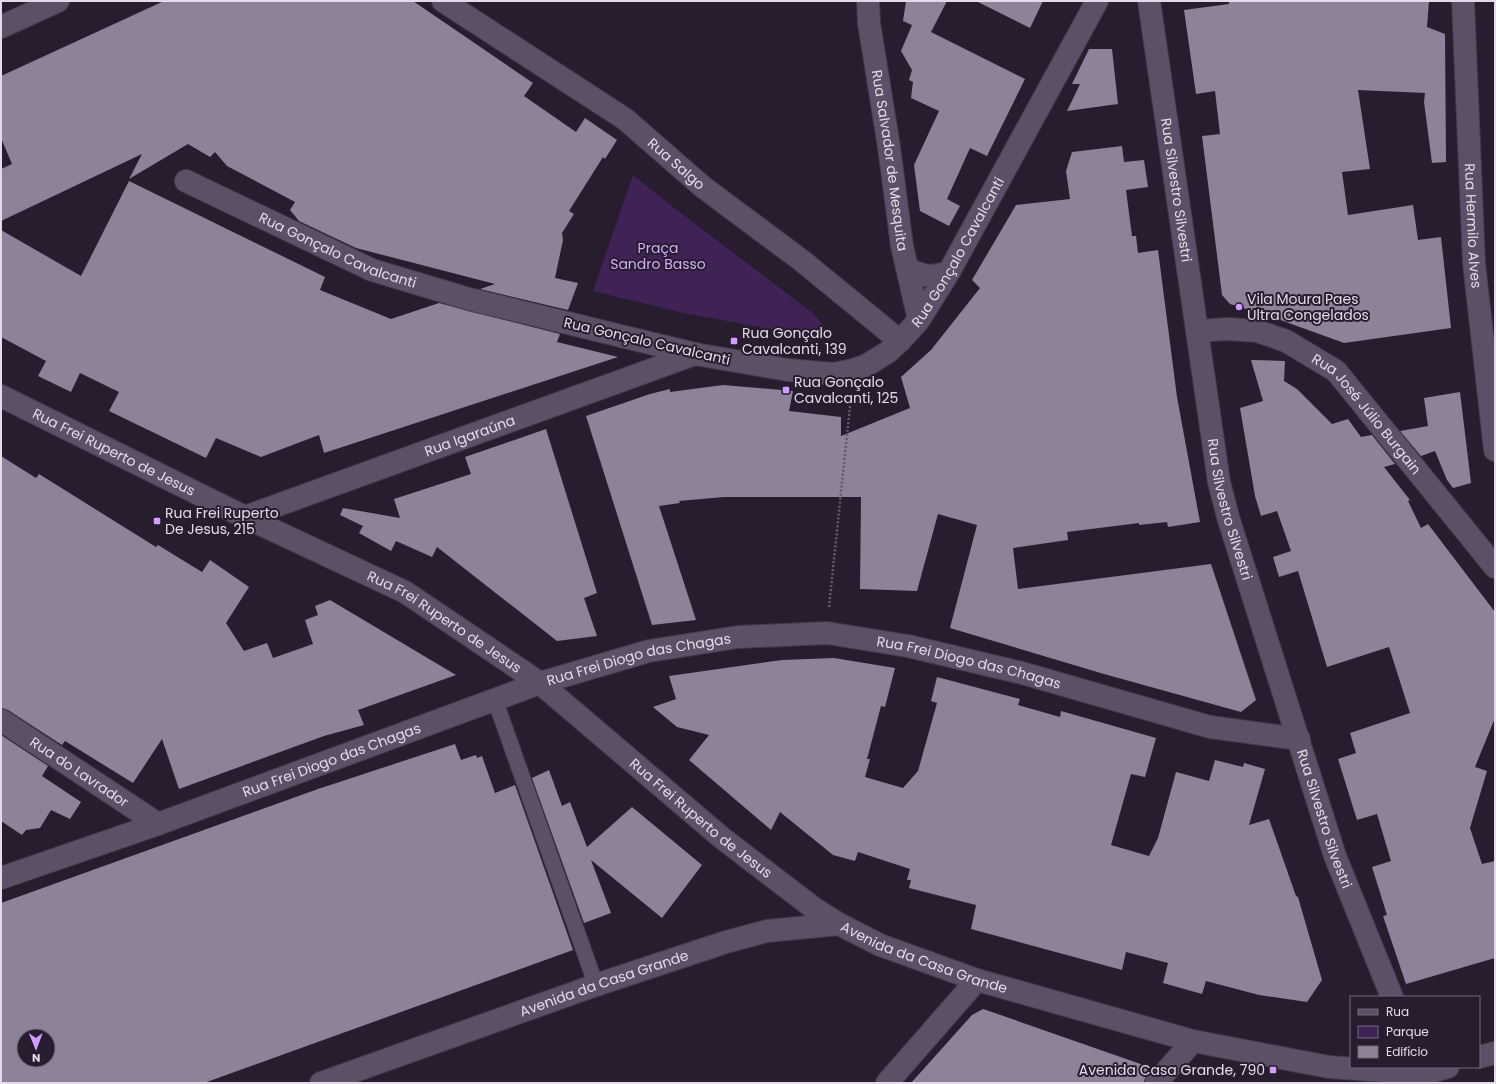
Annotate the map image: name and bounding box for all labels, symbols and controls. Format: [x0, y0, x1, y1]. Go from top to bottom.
street label: Rua Salvador de Mesquita [867, 68, 913, 253]
street label: Rua Silvestro Silvestri [1156, 117, 1197, 263]
street label: Rua Salgo [643, 133, 709, 194]
street label: Rua Hermilo Alves [1460, 163, 1487, 289]
street label: Rua Gonçalo Cavalcanti [907, 173, 1009, 332]
street label: Rua Gonçalo Cavalcanti [256, 207, 419, 293]
park label: Praça Sandro Basso [610, 238, 706, 274]
place label: Vila Moura Paes Ultra Congelados [1247, 289, 1369, 325]
marker: Vila Moura Paes Ultra Congelados [1234, 302, 1244, 312]
street label: Rua Gonçalo Cavalcanti [562, 312, 732, 370]
place label: Rua Gonçalo Cavalcanti, 139 [742, 323, 847, 359]
marker: Rua Gonçalo Cavalcanti, 139 [729, 336, 739, 346]
street label: Rua José Júlio Burgain [1308, 349, 1426, 479]
place label: Rua Gonçalo Cavalcanti, 125 [794, 372, 898, 408]
marker: Rua Gonçalo Cavalcanti, 125 [781, 385, 791, 395]
street label: Rua Frei Ruperto de Jesus [29, 403, 199, 501]
street label: Rua Igaraúna [422, 410, 518, 461]
street label: Rua Silvestro Silvestri [1203, 437, 1257, 583]
place label: Rua Frei Ruperto De Jesus, 215 [165, 503, 279, 539]
marker: Rua Frei Ruperto De Jesus, 215 [152, 516, 162, 526]
street label: Rua Frei Ruperto de Jesus [364, 566, 525, 678]
street label: Rua Frei Diogo das Chagas [544, 628, 732, 691]
street label: Rua Frei Diogo das Chagas [875, 631, 1063, 694]
street label: Rua Frei Diogo das Chagas [239, 718, 424, 802]
street label: Rua do Lavrador [26, 732, 133, 812]
street label: Rua Silvestro Silvestri [1292, 747, 1357, 891]
street label: Rua Frei Ruperto de Jesus [625, 754, 776, 883]
street label: Avenida da Casa Grande [837, 917, 1010, 998]
street label: Avenida da Casa Grande [517, 945, 691, 1021]
legend [1350, 996, 1480, 1068]
text: Rua [1386, 1003, 1409, 1020]
text: Parque [1386, 1023, 1429, 1040]
north arrow [16, 1028, 56, 1068]
text: Edifício [1386, 1043, 1428, 1060]
text: N [32, 1050, 40, 1066]
place label: Avenida Casa Grande, 790 [1079, 1060, 1265, 1080]
marker: Avenida Casa Grande, 790 [1268, 1065, 1278, 1075]

